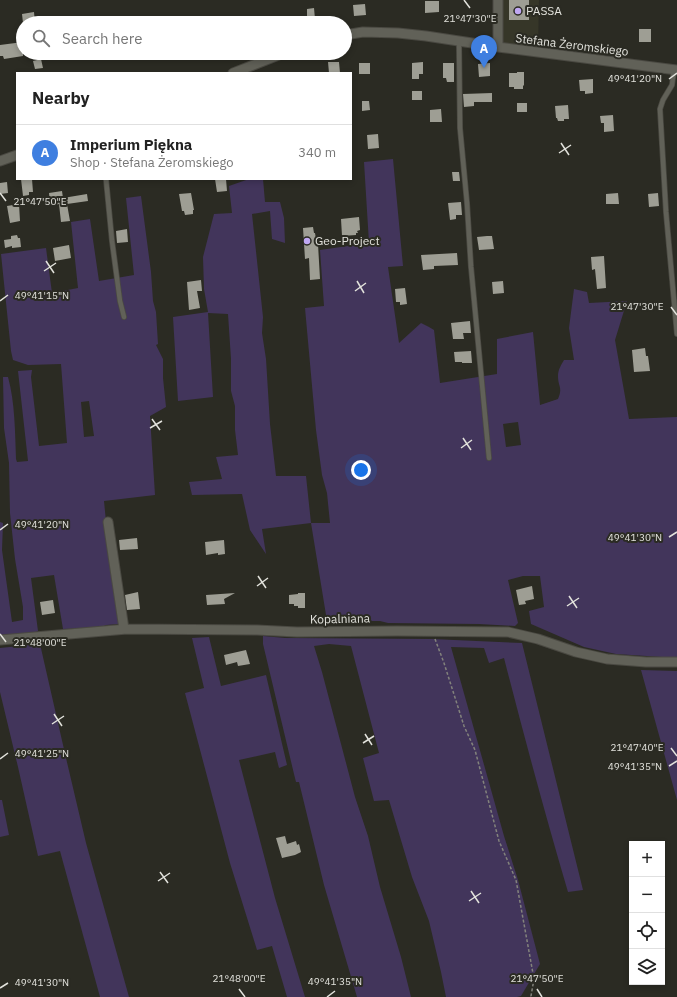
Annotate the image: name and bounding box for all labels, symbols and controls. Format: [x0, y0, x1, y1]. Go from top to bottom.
place label: PASSA [526, 3, 562, 18]
marker: PASSA [513, 6, 523, 16]
text: 21°47'30"E [443, 12, 497, 25]
search box [16, 16, 352, 60]
icon: search [30, 27, 52, 49]
text: Search here [62, 29, 142, 48]
street label: Stefana Żeromskiego [515, 30, 630, 59]
pin: A [471, 35, 497, 68]
text: 49°41'20"N [608, 72, 662, 85]
text: Nearby [32, 87, 90, 109]
text: Imperium Piękna [70, 135, 192, 154]
text: A [41, 144, 49, 161]
text: 340 m [298, 144, 336, 161]
text: Shop · Stefana Żeromskiego [70, 154, 233, 171]
text: 21°47'50"E [13, 195, 67, 208]
place label: Geo-Project [315, 233, 380, 248]
marker: Geo-Project [302, 236, 312, 246]
text: 49°41'15"N [15, 289, 69, 302]
text: 21°47'30"E [610, 300, 664, 313]
your location [351, 460, 371, 480]
text: 49°41'20"N [15, 518, 69, 531]
text: 49°41'30"N [608, 531, 662, 544]
street label: Kopalniana [310, 610, 371, 627]
text: 21°48'00"E [13, 636, 67, 649]
text: 21°47'40"E [610, 741, 664, 754]
text: 49°41'25"N [15, 747, 69, 760]
text: 49°41'35"N [608, 760, 662, 773]
map controls [629, 841, 665, 985]
button: + [629, 841, 665, 877]
button: − [629, 877, 665, 913]
button: locate [629, 913, 665, 949]
button: layers [629, 949, 665, 985]
text: 21°48'00"E [212, 972, 266, 985]
text: 21°47'50"E [510, 972, 564, 985]
text: 49°41'35"N [308, 975, 362, 988]
text: 49°41'30"N [15, 976, 69, 989]

